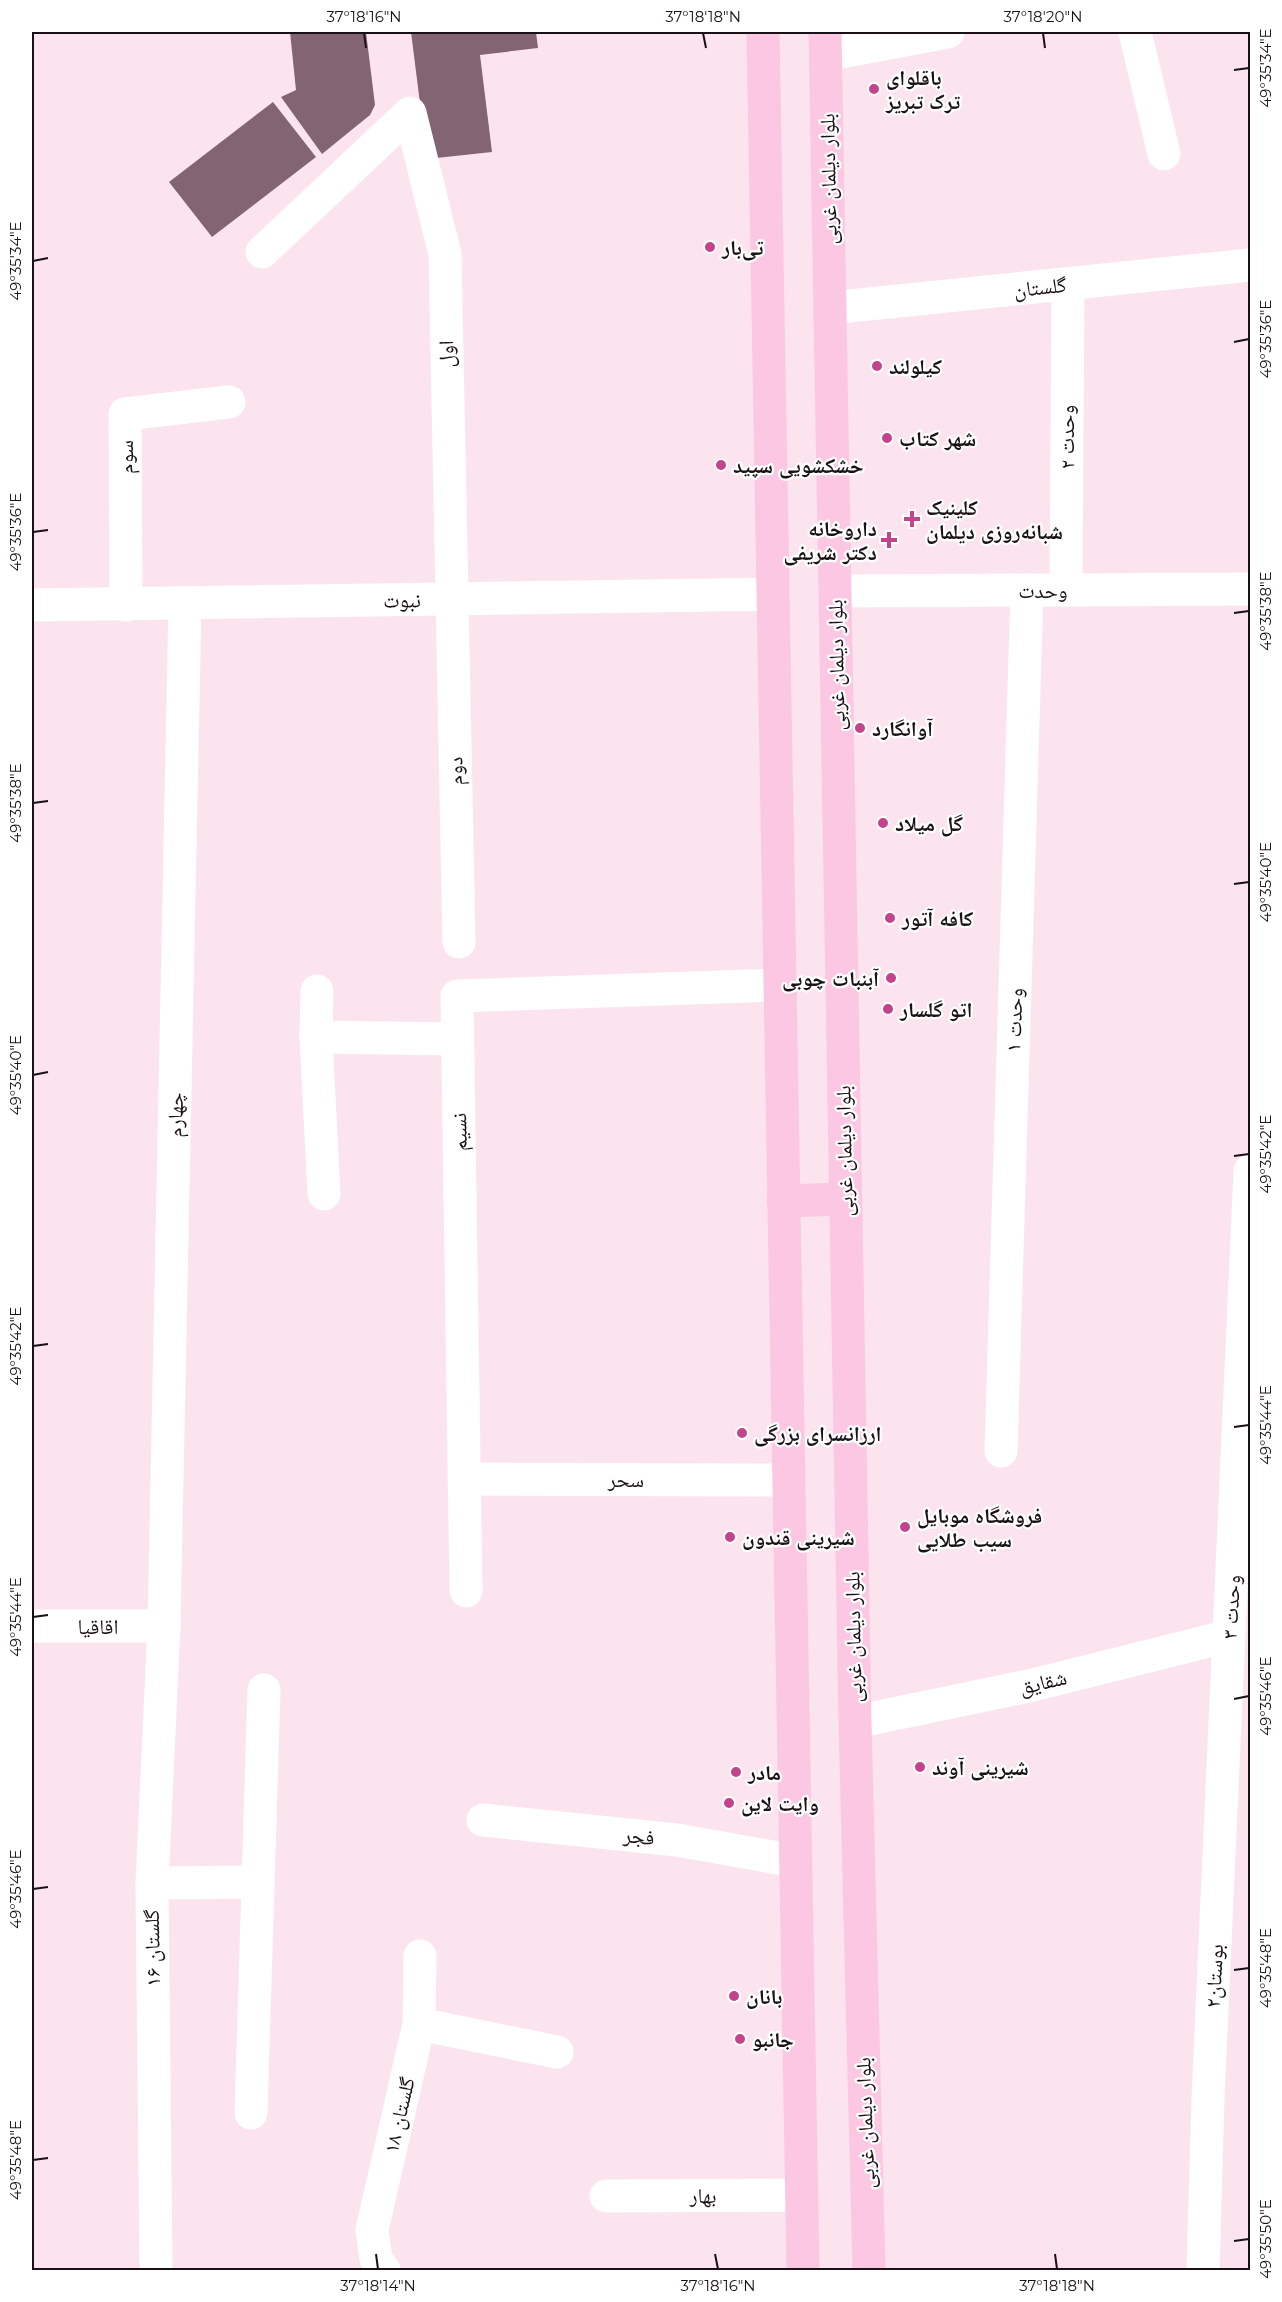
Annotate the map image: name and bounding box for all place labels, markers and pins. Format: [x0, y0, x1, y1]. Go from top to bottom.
place label: باقلوای ترک تبریز [885, 65, 961, 114]
marker: باقلوای ترک تبریز [867, 82, 881, 96]
place label: تی‌بار [721, 235, 764, 261]
marker: تی‌بار [703, 240, 717, 254]
place label: کیلولند [889, 354, 942, 379]
marker: کیلولند [870, 359, 884, 373]
place label: شهر کتاب [899, 426, 976, 451]
marker: شهر کتاب [880, 431, 894, 445]
place label: خشکشویی سپید [733, 453, 864, 479]
marker: خشکشویی سپید [714, 458, 728, 472]
place label: کلینیک شبانه‌روزی دیلمان [926, 495, 1063, 544]
marker: کلینیک شبانه‌روزی دیلمان [903, 510, 921, 528]
place label: داروخانه دکتر شریفی [783, 516, 877, 566]
marker: داروخانه دکتر شریفی [882, 533, 896, 547]
place label: آوانگارد [872, 716, 933, 741]
marker: آوانگارد [853, 721, 867, 735]
place label: گل میلاد [895, 811, 963, 837]
marker: گل میلاد [876, 816, 890, 830]
place label: کافه آتور [901, 906, 973, 931]
marker: کافه آتور [883, 911, 897, 925]
place label: آبنبات چوبی [782, 966, 879, 992]
marker: آبنبات چوبی [884, 971, 898, 985]
place label: اتو گلسار [899, 997, 972, 1022]
marker: اتو گلسار [881, 1002, 895, 1016]
place label: ارزانسرای بزرگی [754, 1421, 882, 1447]
marker: ارزانسرای بزرگی [735, 1426, 749, 1440]
place label: فروشگاه موبایل سیب طلایی [917, 1503, 1042, 1553]
marker: فروشگاه موبایل سیب طلایی [898, 1520, 912, 1534]
place label: شیرینی قندون [742, 1525, 855, 1551]
marker: شیرینی قندون [723, 1530, 737, 1544]
place label: شیرینی آوند [932, 1755, 1029, 1781]
place label: مادر [747, 1760, 781, 1785]
marker: شیرینی آوند [913, 1760, 927, 1774]
marker: مادر [729, 1765, 743, 1779]
place label: وایت لاین [741, 1791, 819, 1817]
marker: وایت لاین [722, 1796, 736, 1810]
place label: بانان [746, 1984, 782, 2009]
marker: بانان [727, 1989, 741, 2003]
place label: جانبو [752, 2027, 794, 2052]
marker: جانبو [733, 2032, 747, 2046]

